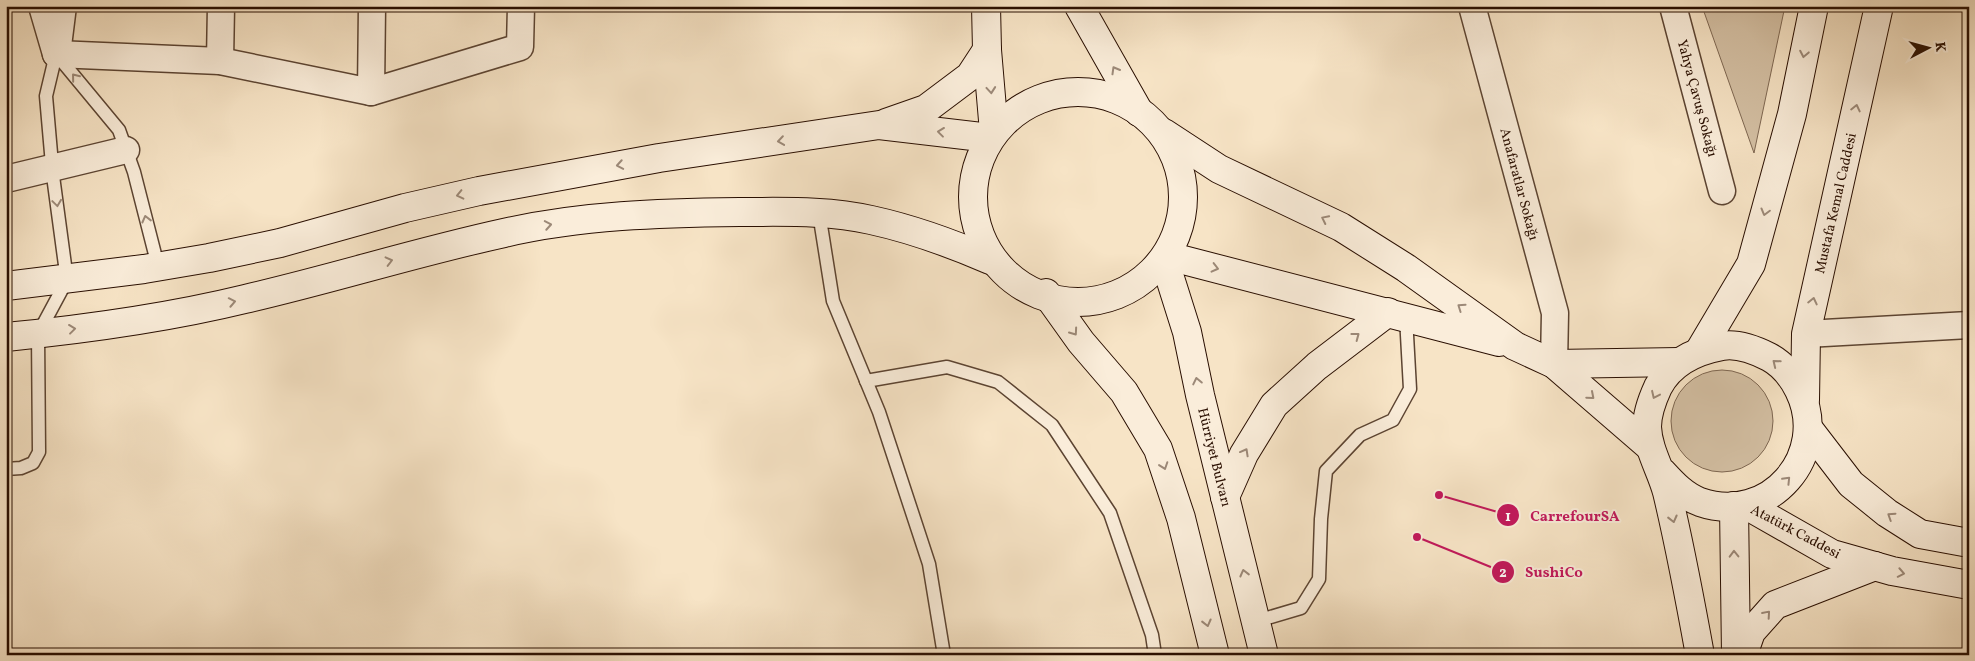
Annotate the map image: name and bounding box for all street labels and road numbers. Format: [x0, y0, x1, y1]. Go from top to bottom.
street label: Yahya Çavuş Sokağı [1672, 38, 1721, 159]
street label: Anafaratlar Sokağı [1494, 126, 1543, 243]
street label: Mustafa Kemal Caddesi [1811, 131, 1862, 276]
street label: Hürriyet Bulvarı [1192, 406, 1235, 509]
street label: Atatürk Caddesi [1747, 501, 1844, 564]

